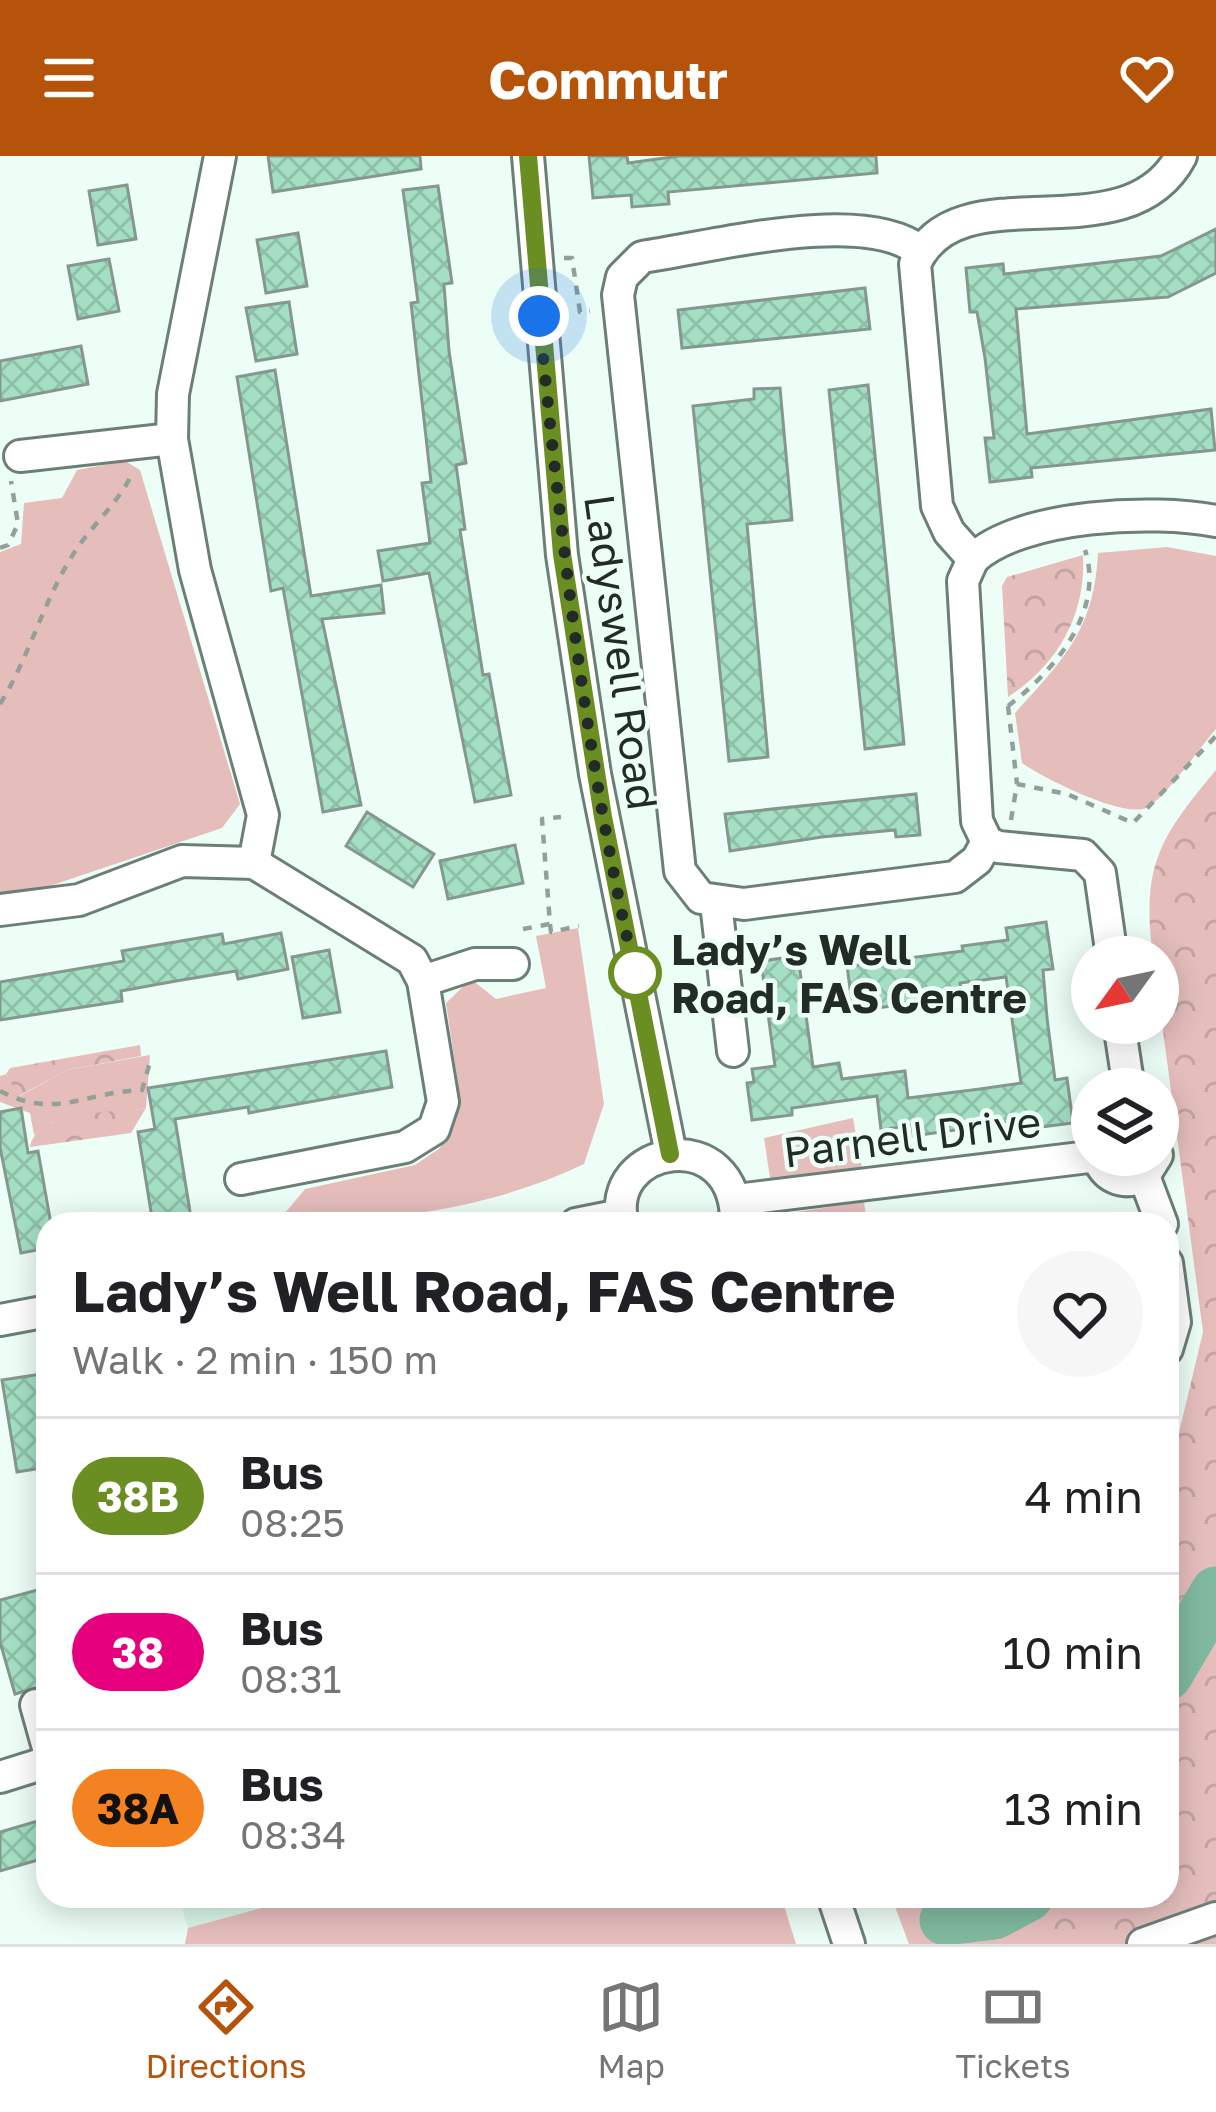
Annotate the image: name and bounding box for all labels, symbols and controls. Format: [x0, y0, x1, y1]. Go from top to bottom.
icon: menu [36, 45, 102, 111]
icon: heart [1114, 45, 1180, 111]
text: Commutr [488, 46, 728, 111]
your location [509, 286, 569, 346]
street label: Ladyswell Road [575, 491, 669, 813]
place label: Lady’s Well Road, FAS Centre [671, 924, 1027, 1022]
north arrow [1071, 936, 1179, 1044]
map controls [1071, 936, 1179, 1176]
marker: Lady’s Well Road, FAS Centre [610, 948, 660, 998]
button: layers [1071, 1068, 1179, 1176]
street label: Parnell Drive [780, 1095, 1044, 1177]
button: heart [1017, 1251, 1143, 1377]
text: Lady’s Well Road, FAS Centre [72, 1256, 896, 1325]
text: Walk · 2 min · 150 m [72, 1336, 438, 1383]
text: Bus [240, 1445, 324, 1499]
text: 4 min [1025, 1469, 1143, 1523]
text: 38B [97, 1471, 179, 1521]
text: 08:25 [240, 1499, 345, 1546]
text: Bus [240, 1601, 324, 1655]
text: 10 min [1002, 1625, 1143, 1679]
text: 38 [112, 1627, 164, 1677]
text: 08:31 [240, 1655, 341, 1702]
text: Bus [240, 1757, 324, 1811]
text: 13 min [1004, 1781, 1143, 1835]
text: 38A [97, 1783, 179, 1833]
text: 08:34 [240, 1811, 346, 1858]
tab: Directions [145, 1974, 307, 2085]
tab: Map [597, 1974, 665, 2085]
tab: Tickets [955, 1974, 1071, 2085]

